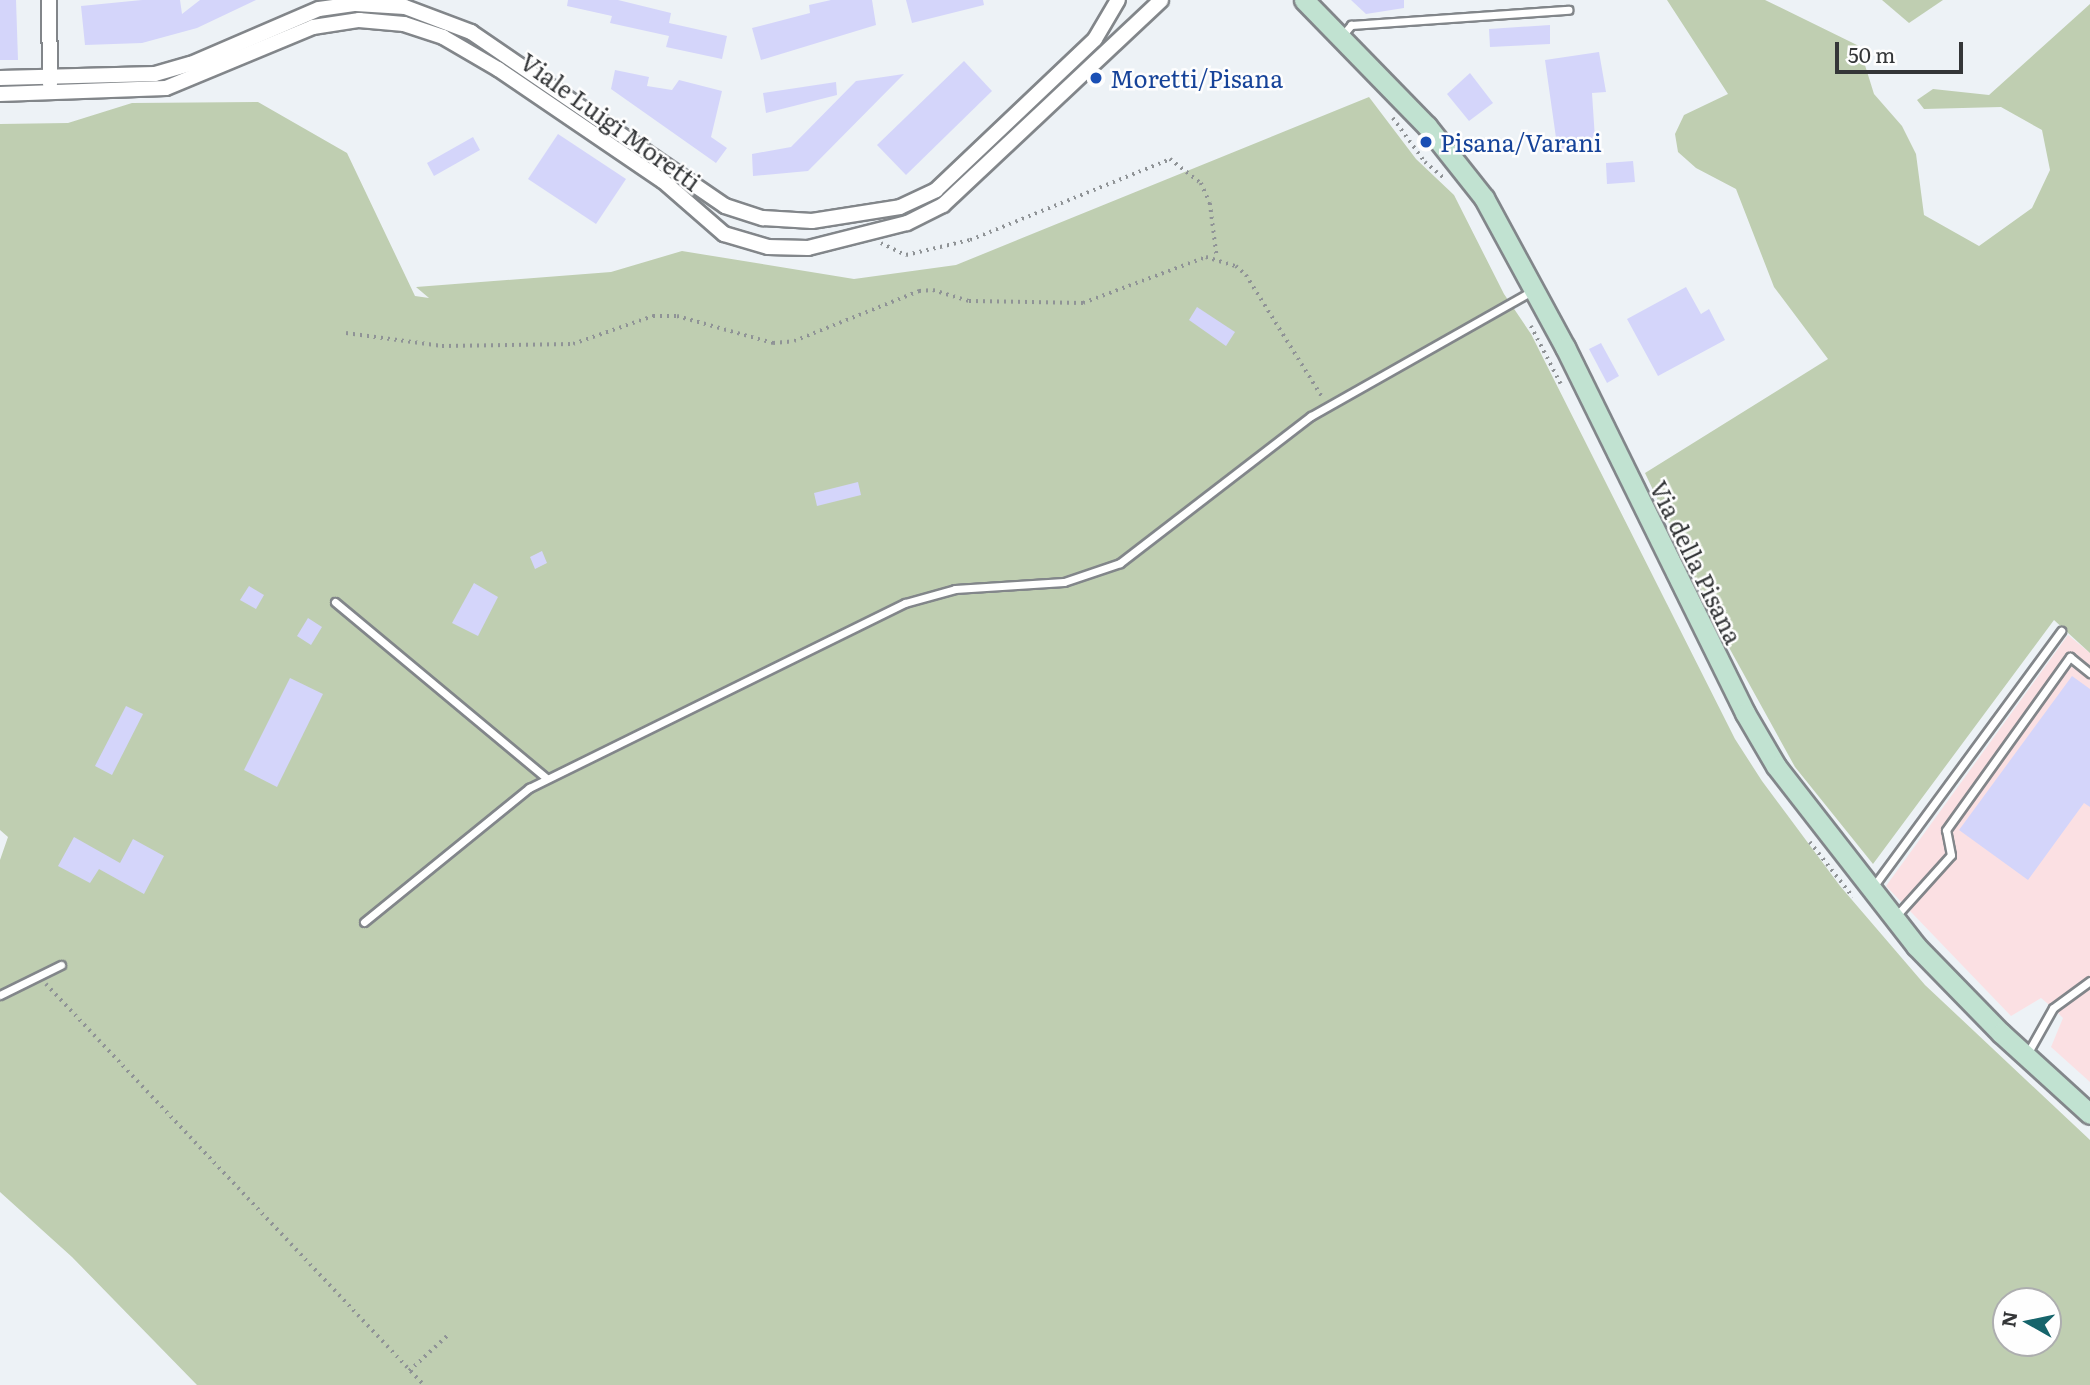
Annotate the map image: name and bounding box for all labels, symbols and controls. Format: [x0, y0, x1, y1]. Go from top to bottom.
scale bar [1838, 28, 1966, 72]
text: 50 m [1848, 38, 1895, 69]
street label: Viale Luigi Moretti [515, 46, 707, 196]
place label: Moretti/Pisana [1110, 64, 1283, 92]
marker: Moretti/Pisana [1088, 70, 1104, 86]
place label: Pisana/Varani [1440, 128, 1602, 156]
marker: Pisana/Varani [1418, 134, 1434, 150]
street label: Via della Pisana [1645, 476, 1749, 648]
north arrow [1992, 1287, 2062, 1357]
text: N [1993, 1309, 2023, 1329]

